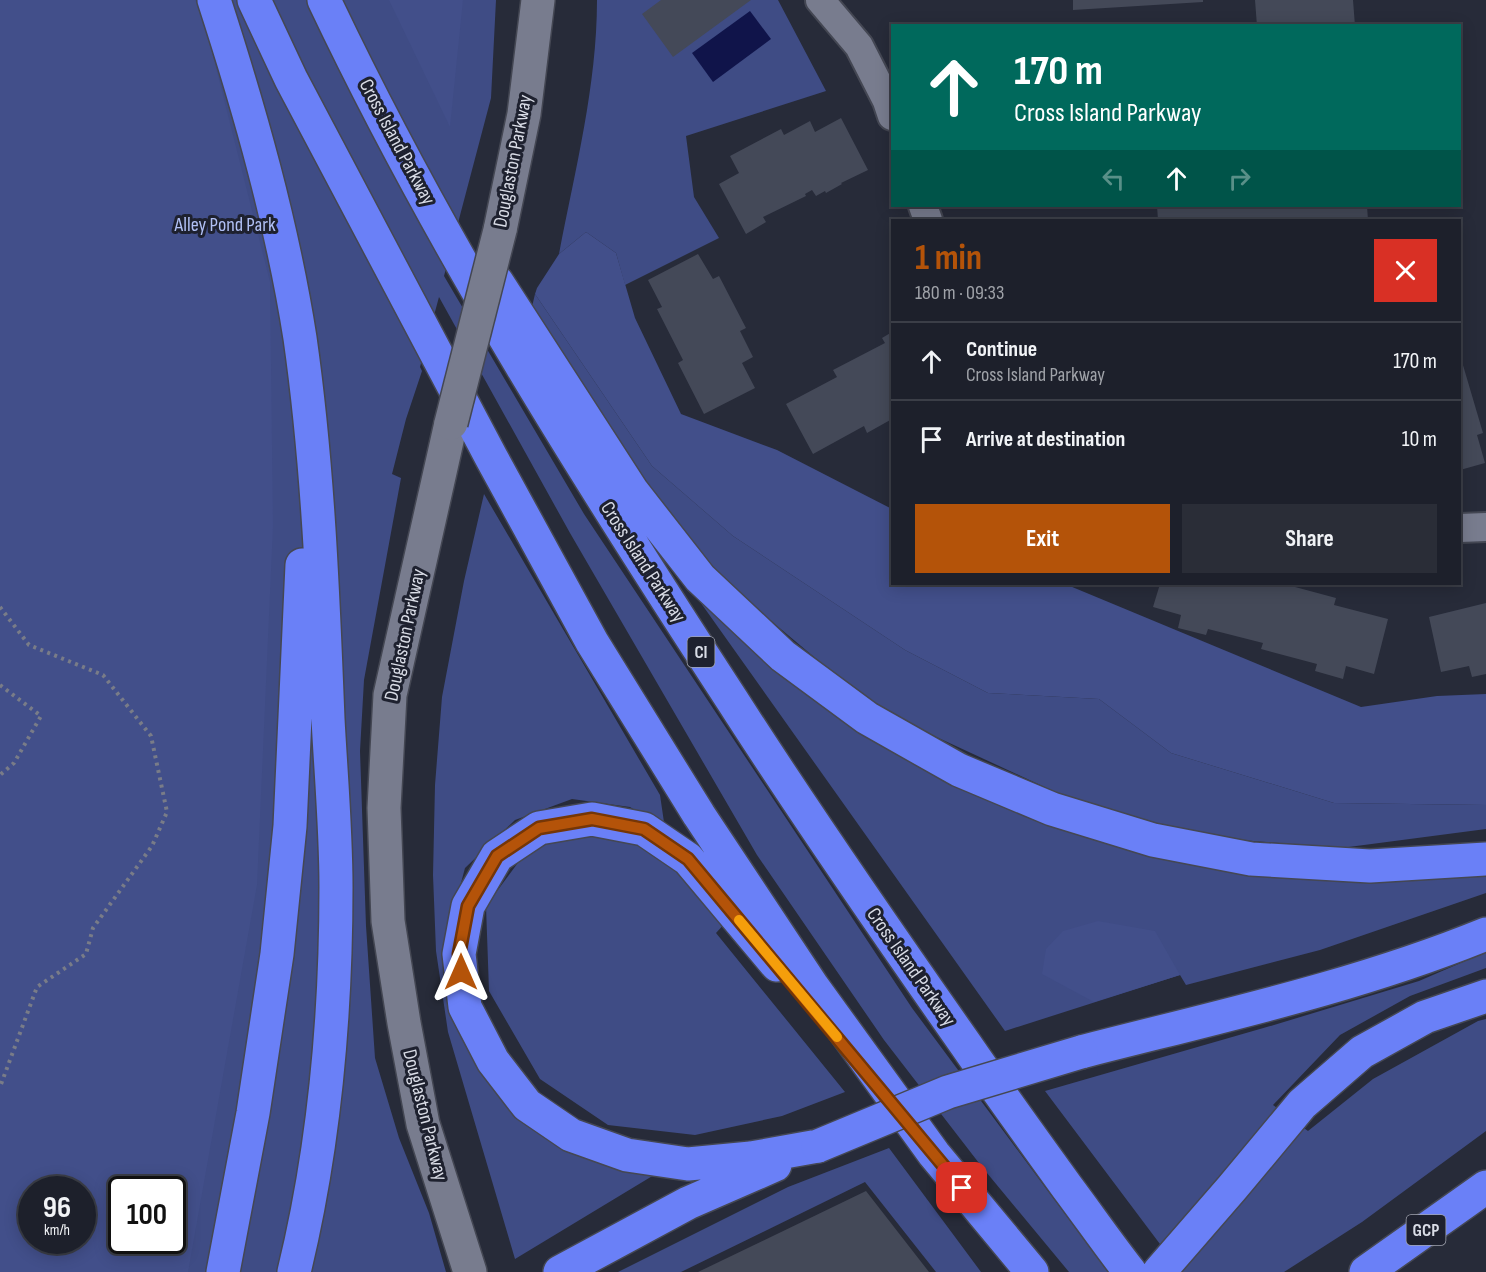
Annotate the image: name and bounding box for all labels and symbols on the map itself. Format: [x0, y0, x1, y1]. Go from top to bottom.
street label: Cross Island Parkway [354, 75, 440, 209]
street label: Douglaston Parkway [488, 92, 538, 229]
park label: Alley Pond Park [173, 213, 276, 237]
street label: Cross Island Parkway [595, 497, 691, 627]
street label: Douglaston Parkway [379, 566, 431, 703]
road number: CI [688, 637, 714, 667]
street label: Cross Island Parkway [861, 903, 961, 1031]
position arrow [429, 940, 493, 1004]
street label: Douglaston Parkway [397, 1047, 453, 1183]
pin [936, 1162, 987, 1213]
speed limit sign: 100 [108, 1176, 186, 1254]
road number: GCP [1406, 1215, 1446, 1245]

